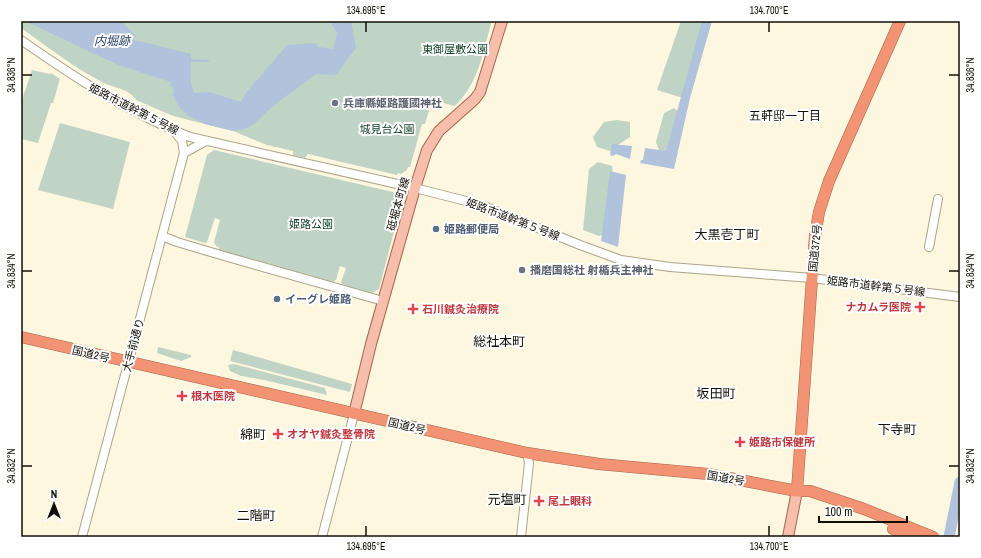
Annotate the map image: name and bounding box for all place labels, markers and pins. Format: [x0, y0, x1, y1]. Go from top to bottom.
place label: 兵庫縣姫路護國神社 [343, 96, 442, 110]
marker: 兵庫縣姫路護國神社 [330, 98, 340, 108]
place label: 姫路郵便局 [444, 222, 499, 236]
marker: 姫路郵便局 [431, 224, 441, 234]
place label: 播磨国総社 射楯兵主神社 [530, 263, 654, 277]
marker: 播磨国総社 射楯兵主神社 [517, 265, 527, 275]
place label: イーグレ姫路 [285, 292, 352, 306]
marker: イーグレ姫路 [272, 294, 282, 304]
place label: ナカムラ医院 [846, 300, 911, 314]
marker: ナカムラ医院 [914, 301, 926, 313]
place label: 石川鍼灸治療院 [422, 302, 499, 316]
marker: 石川鍼灸治療院 [407, 303, 419, 315]
place label: 根木医院 [191, 389, 235, 403]
marker: 根木医院 [176, 390, 188, 402]
place label: オオヤ鍼灸整骨院 [287, 427, 375, 441]
marker: オオヤ鍼灸整骨院 [272, 428, 284, 440]
place label: 姫路市保健所 [749, 435, 815, 449]
marker: 姫路市保健所 [734, 436, 746, 448]
place label: 尾上眼科 [548, 494, 592, 508]
marker: 尾上眼科 [533, 495, 545, 507]

